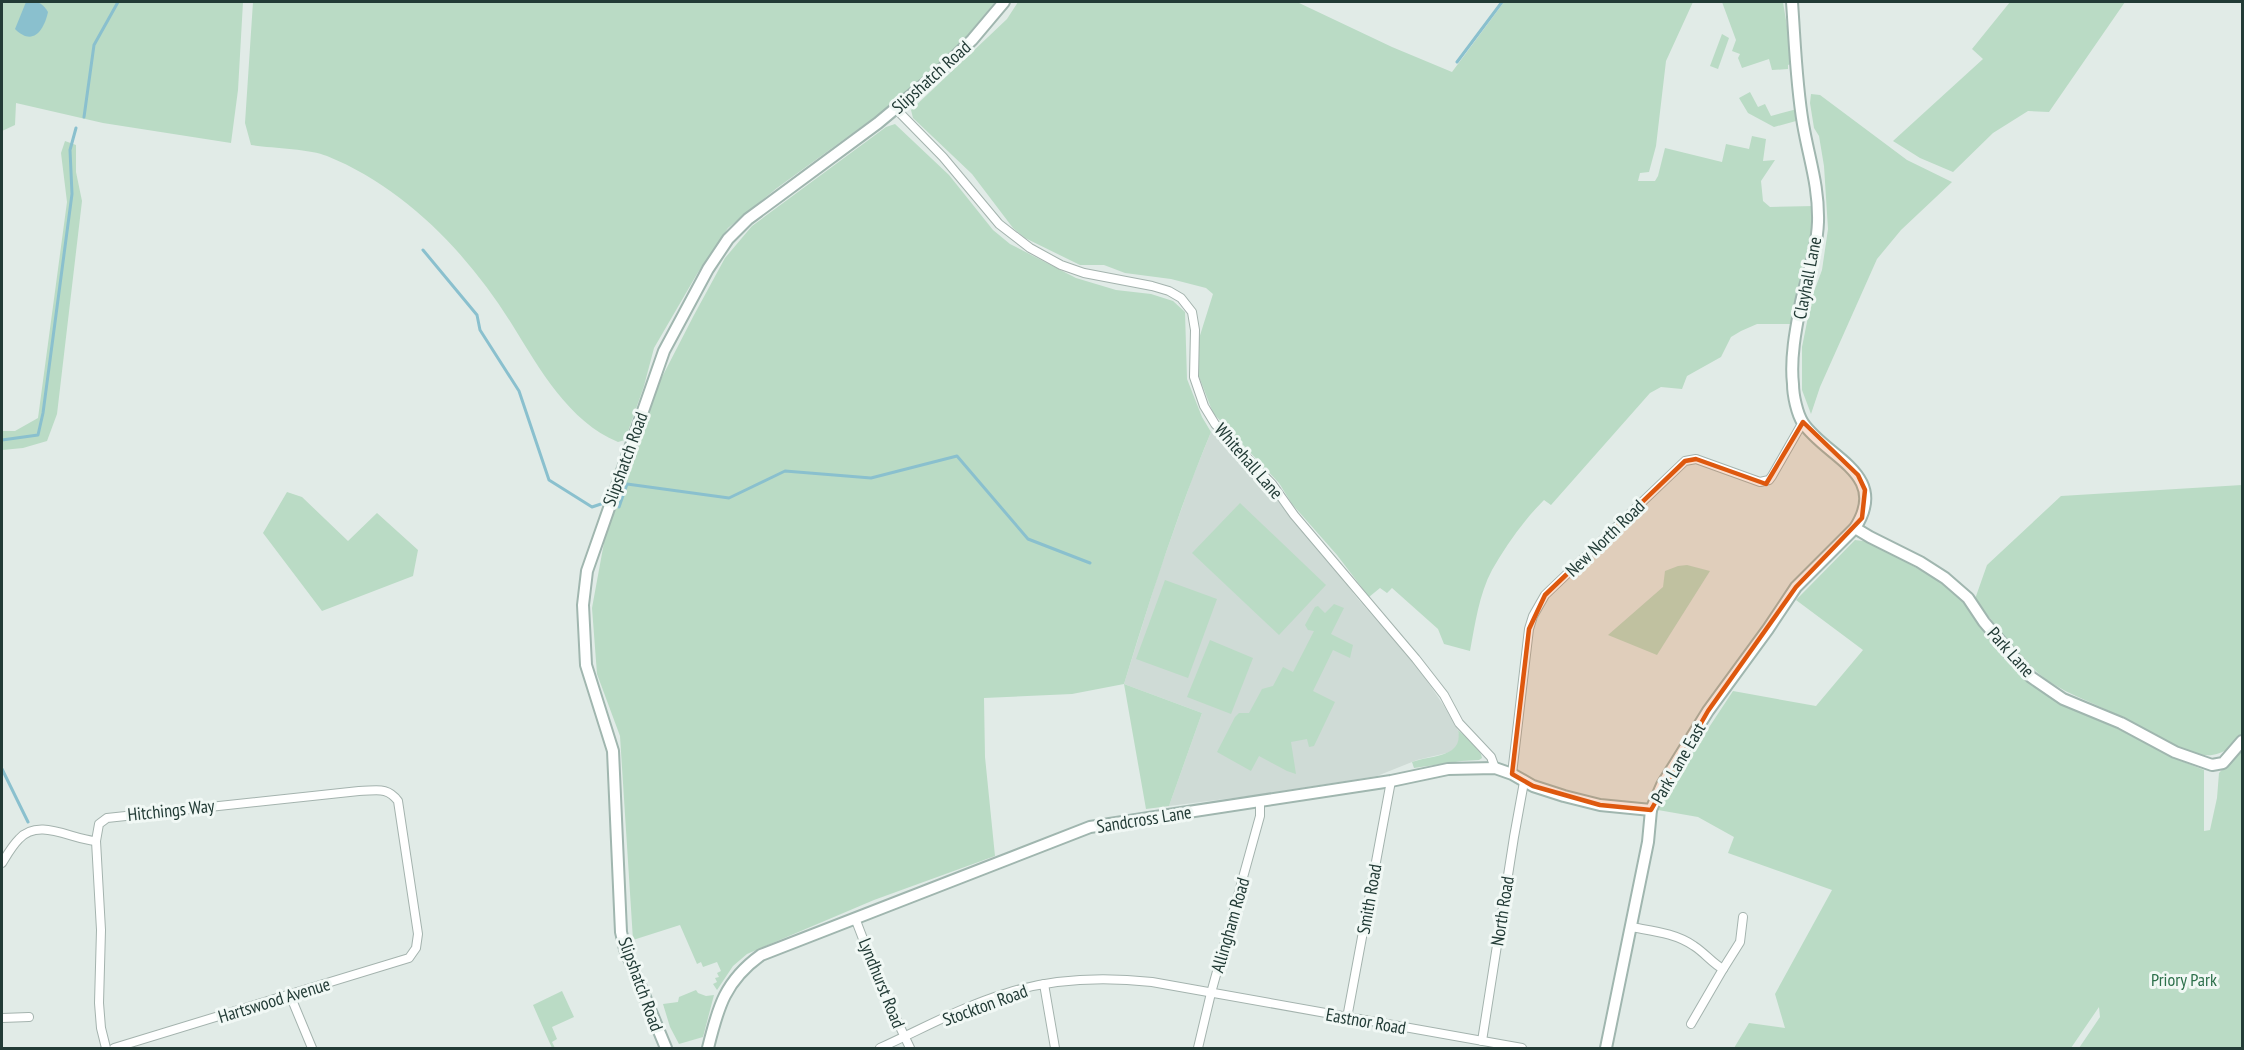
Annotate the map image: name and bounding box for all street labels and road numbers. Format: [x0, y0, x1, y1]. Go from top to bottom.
street label: Slipshatch Road [887, 35, 975, 119]
street label: Clayhall Lane [1788, 235, 1826, 321]
street label: Slipshatch Road [597, 409, 653, 509]
street label: Whitehall Lane [1210, 418, 1288, 504]
street label: New North Road [1561, 495, 1649, 581]
street label: Park Lane [1982, 622, 2040, 682]
street label: Park Lane East [1646, 718, 1710, 808]
street label: Hitchings Way [126, 794, 216, 826]
street label: Sandcross Lane [1095, 800, 1193, 838]
street label: Smith Road [1352, 862, 1386, 936]
street label: Allingham Road [1205, 875, 1255, 975]
street label: North Road [1485, 875, 1519, 947]
street label: Slipshatch Road [613, 934, 669, 1034]
street label: Lyndhurst Road [854, 935, 910, 1031]
street label: Hartswood Avenue [215, 972, 333, 1028]
street label: Stockton Road [939, 979, 1031, 1031]
street label: Eastnor Road [1324, 1003, 1408, 1039]

